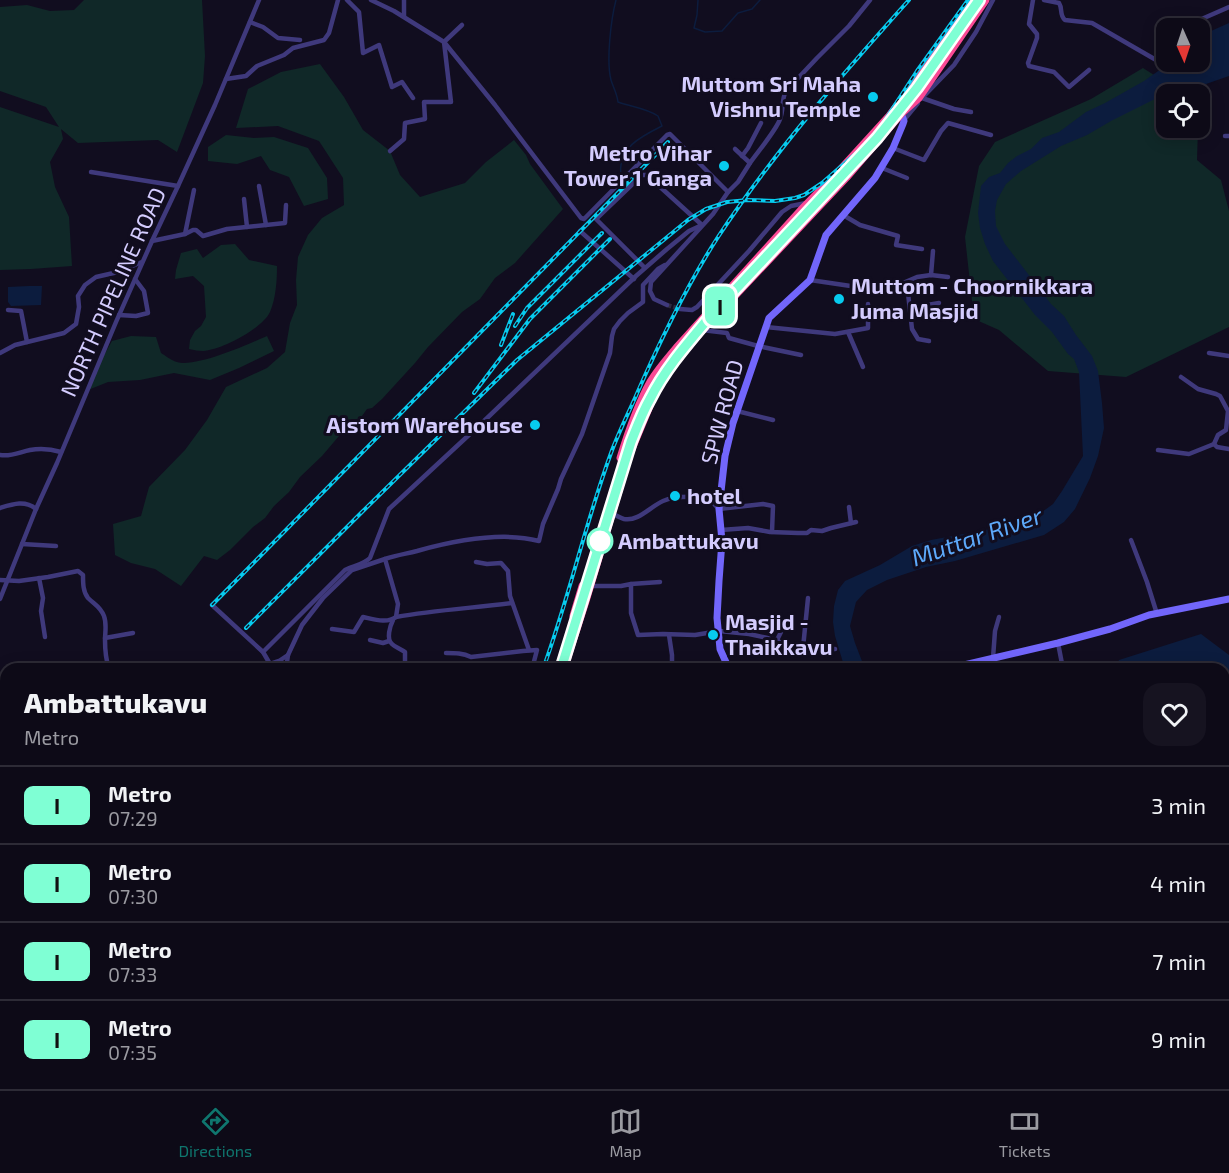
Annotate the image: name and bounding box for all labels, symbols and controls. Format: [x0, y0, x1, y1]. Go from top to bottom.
north arrow [1156, 18, 1210, 72]
map controls [1156, 18, 1210, 138]
place label: Muttom Sri Maha Vishnu Temple [681, 70, 861, 121]
button: locate [1156, 84, 1210, 138]
marker: Muttom Sri Maha Vishnu Temple [866, 90, 880, 104]
place label: Metro Vihar Tower 1 Ganga [564, 139, 713, 190]
marker: Metro Vihar Tower 1 Ganga [717, 159, 731, 173]
street label: NORTH PIPELINE ROAD [54, 183, 170, 400]
place label: Muttom - Choornikkara Juma Masjid [851, 272, 1093, 323]
line badge: I [700, 286, 740, 326]
marker: Muttom - Choornikkara Juma Masjid [832, 292, 846, 306]
text: I [717, 294, 723, 319]
street label: SPW ROAD [695, 357, 747, 467]
place label: Aistom Warehouse [326, 411, 523, 437]
marker: Aistom Warehouse [528, 418, 542, 432]
place label: hotel [687, 482, 743, 508]
marker: hotel [668, 489, 682, 503]
water label: Muttar River [907, 499, 1046, 572]
place label: Ambattukavu [618, 527, 759, 553]
marker: Ambattukavu [587, 528, 613, 554]
place label: Masjid - Thaikkavu [725, 608, 833, 659]
marker: Masjid - Thaikkavu [706, 628, 720, 642]
button: heart [1143, 683, 1206, 746]
text: Ambattukavu [24, 685, 207, 719]
text: Metro [24, 725, 79, 749]
text: Metro [108, 780, 172, 806]
text: 3 min [1151, 792, 1206, 818]
text: I [54, 793, 60, 818]
text: 07:29 [108, 806, 158, 830]
text: Metro [108, 858, 172, 884]
text: 4 min [1150, 870, 1206, 896]
text: I [54, 871, 60, 896]
text: 07:30 [108, 884, 158, 908]
text: Metro [108, 936, 172, 962]
text: 7 min [1152, 948, 1206, 974]
text: I [54, 949, 60, 974]
text: 07:33 [108, 962, 157, 986]
text: Metro [108, 1014, 172, 1040]
text: 9 min [1151, 1026, 1206, 1052]
text: I [54, 1027, 60, 1052]
text: 07:35 [108, 1040, 157, 1064]
tab: Directions [178, 1105, 252, 1160]
tab: Map [609, 1105, 642, 1160]
tab: Tickets [999, 1105, 1051, 1160]

